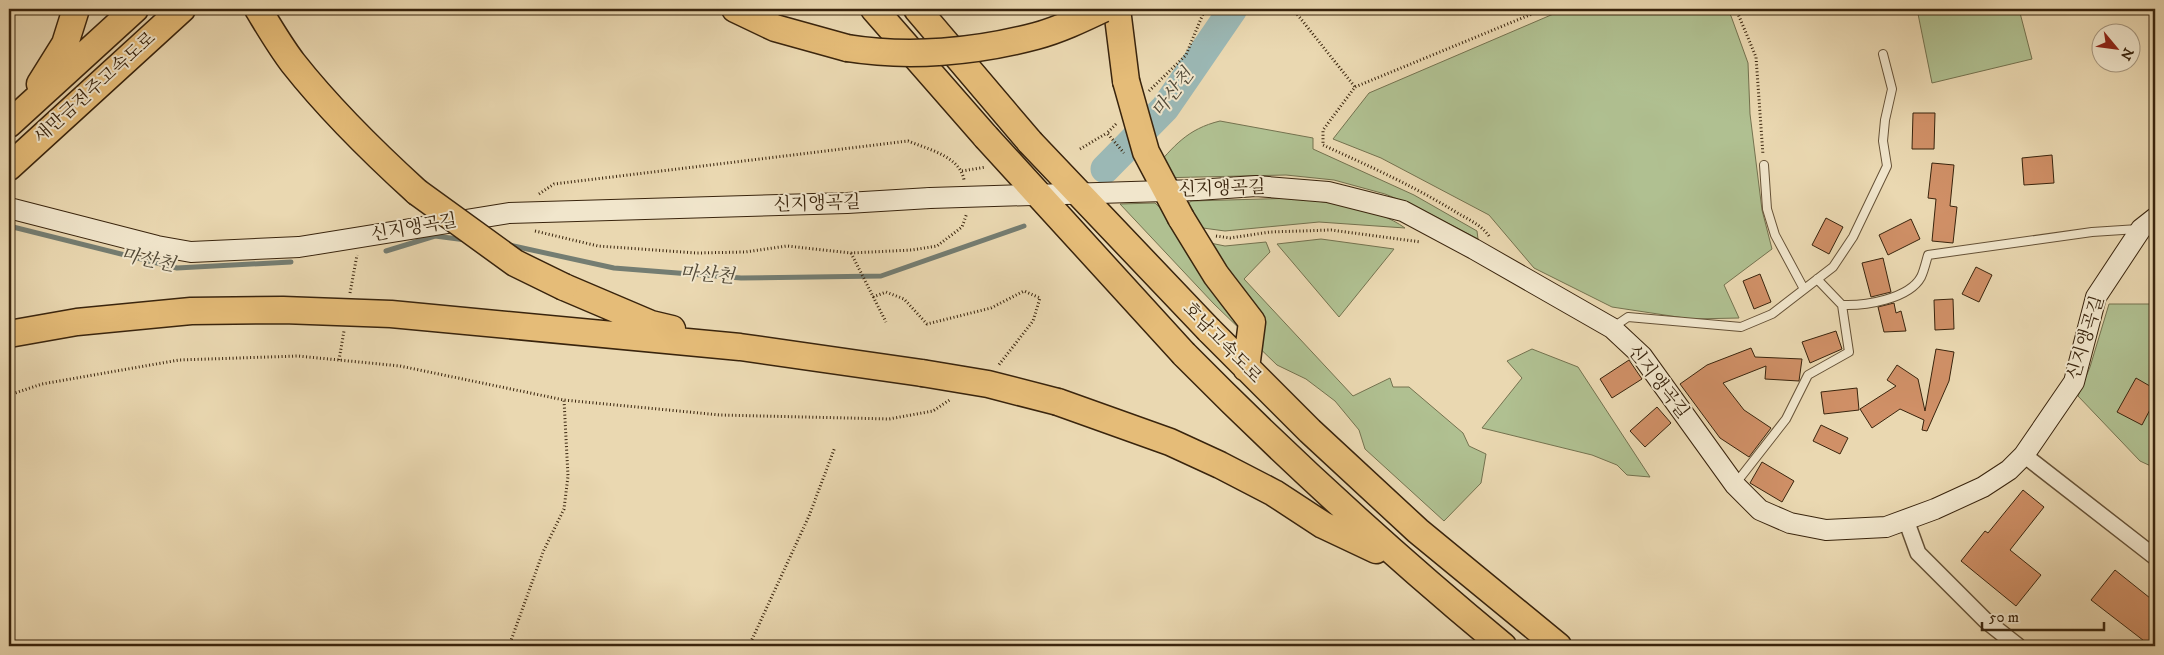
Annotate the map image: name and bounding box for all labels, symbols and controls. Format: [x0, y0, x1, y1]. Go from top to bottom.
north arrow [2092, 22, 2142, 72]
street label: 새만금전주고속도로 [29, 27, 161, 149]
text: N [2116, 44, 2137, 64]
water label: 마산천 [1147, 63, 1200, 122]
street label: 신지앵곡길 [1178, 176, 1266, 202]
street label: 신지앵곡길 [773, 191, 861, 217]
street label: 신지앵곡길 [369, 210, 459, 246]
water label: 마산천 [119, 243, 179, 277]
water label: 마산천 [679, 262, 737, 289]
street label: 신지앵곡길 [2063, 293, 2109, 383]
street label: 호남고속도로 [1178, 298, 1266, 388]
street label: 신지앵곡길 [1623, 341, 1693, 423]
scale bar [1982, 600, 2104, 632]
text: 50 m [1989, 608, 2019, 627]

